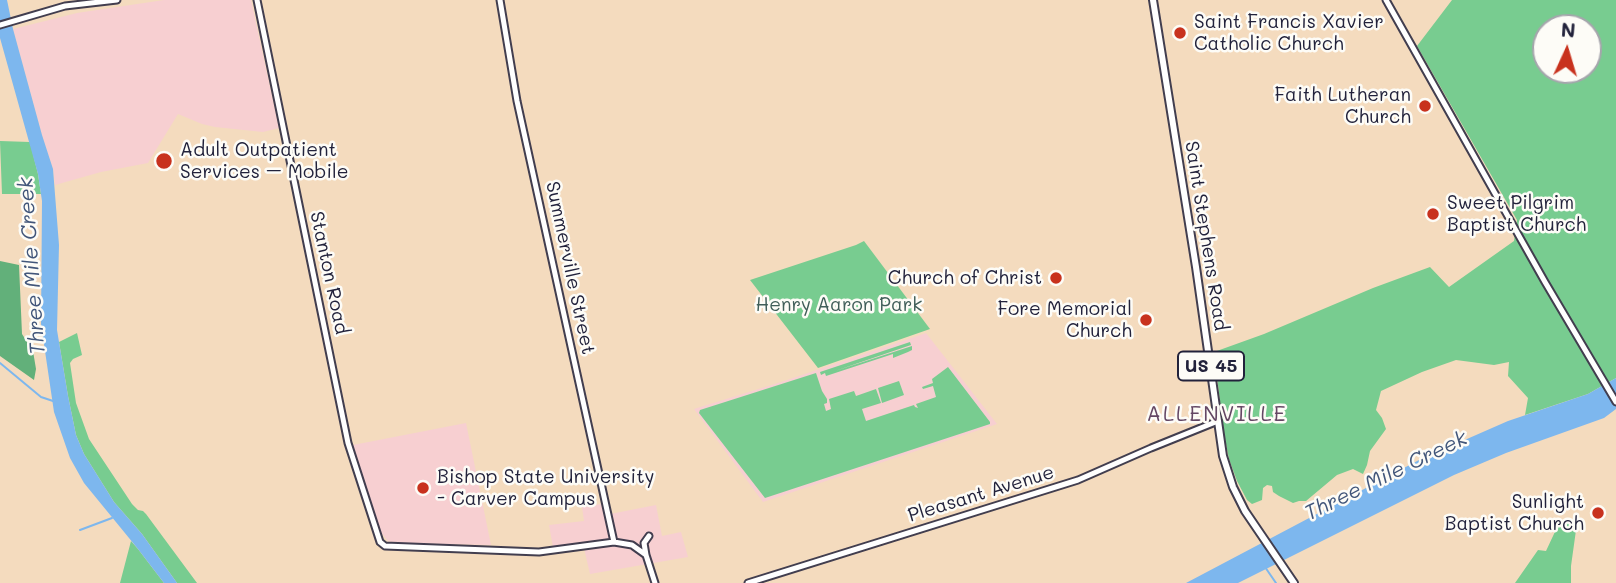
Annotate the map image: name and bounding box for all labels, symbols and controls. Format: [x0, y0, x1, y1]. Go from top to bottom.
place label: Saint Francis Xavier Catholic Church [1194, 11, 1384, 55]
north arrow [1532, 14, 1602, 84]
text: N [1560, 17, 1576, 43]
marker: Saint Francis Xavier Catholic Church [1172, 25, 1188, 41]
place label: Faith Lutheran Church [1274, 84, 1411, 128]
marker: Faith Lutheran Church [1417, 98, 1433, 114]
place label: Adult Outpatient Services – Mobile [180, 139, 349, 183]
street label: Saint Stephens Road [1180, 140, 1232, 332]
marker: Adult Outpatient Services – Mobile [154, 151, 174, 171]
water label: Three Mile Creek [13, 177, 51, 355]
street label: Summerville Street [541, 179, 599, 357]
place label: Sweet Pilgrim Baptist Church [1447, 192, 1586, 236]
marker: Sweet Pilgrim Baptist Church [1425, 206, 1441, 222]
street label: Stanton Road [305, 210, 353, 336]
place label: Church of Christ [888, 267, 1042, 289]
marker: Church of Christ [1048, 270, 1064, 286]
park label: Henry Aaron Park [756, 294, 922, 316]
place label: Fore Memorial Church [997, 298, 1132, 342]
marker: Fore Memorial Church [1138, 312, 1154, 328]
road number: US 45 [1178, 352, 1244, 380]
district label: ALLENVILLE [1148, 402, 1286, 428]
water label: Three Mile Creek [1301, 426, 1471, 526]
street label: Pleasant Avenue [905, 461, 1057, 527]
place label: Bishop State University - Carver Campus [437, 466, 654, 510]
marker: Bishop State University - Carver Campus [415, 480, 431, 496]
place label: Sunlight Baptist Church [1445, 491, 1584, 535]
marker: Sunlight Baptist Church [1590, 505, 1606, 521]

